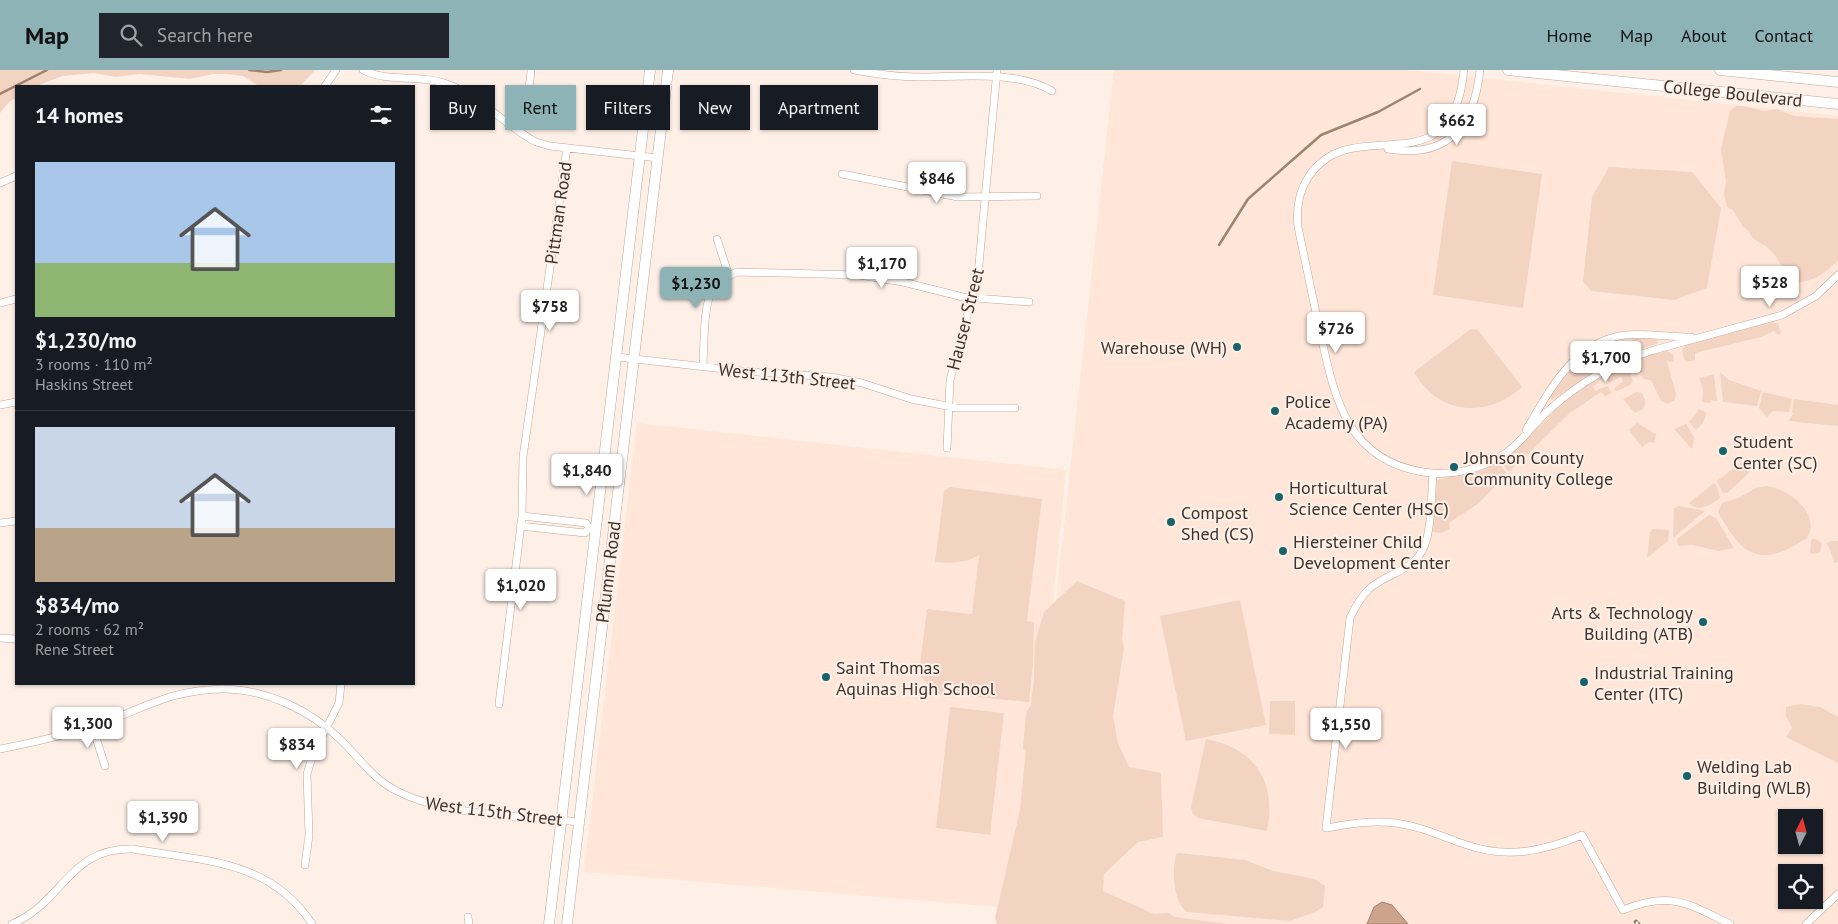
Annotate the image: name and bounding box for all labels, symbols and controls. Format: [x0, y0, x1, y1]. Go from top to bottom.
search box [99, 13, 449, 58]
text: Map [25, 20, 69, 51]
icon: search [117, 21, 145, 49]
text: Search here [157, 23, 253, 47]
text: Home [1546, 24, 1592, 47]
text: Map [1620, 24, 1653, 47]
text: About [1681, 24, 1727, 47]
text: Contact [1755, 24, 1813, 47]
street label: College Boulevard [1662, 74, 1804, 112]
chip: Buy [430, 85, 495, 130]
chip: Rent [505, 85, 576, 130]
chip: Filters [586, 85, 670, 130]
chip: New [680, 85, 750, 130]
chip: Apartment [760, 85, 878, 130]
icon: filters [367, 101, 395, 129]
text: 14 homes [35, 102, 123, 129]
pin: $662 [1427, 104, 1487, 146]
text: $662 [1439, 110, 1475, 130]
street label: Pittman Road [539, 160, 577, 266]
pin: $846 [907, 162, 967, 204]
text: $846 [919, 168, 955, 188]
icon: home [170, 194, 260, 284]
pin: $1,170 [841, 246, 923, 289]
text: $1,170 [857, 253, 907, 273]
pin: $1,230 [655, 266, 737, 309]
street label: Hauser Street [941, 266, 989, 372]
pin: $528 [1740, 266, 1800, 308]
text: $528 [1752, 272, 1788, 292]
text: $1,230 [671, 273, 721, 293]
pin: $758 [520, 290, 580, 332]
text: $758 [532, 296, 568, 316]
pin: $726 [1306, 312, 1366, 354]
text: $726 [1318, 318, 1354, 338]
text: $1,230/mo [35, 327, 137, 354]
place label: Warehouse (WH) [1101, 336, 1227, 359]
pin: $1,700 [1565, 340, 1647, 383]
marker: Warehouse (WH) [1231, 341, 1243, 353]
text: $1,700 [1581, 347, 1631, 367]
text: 3 rooms · 110 m² [35, 354, 153, 374]
street label: West 113th Street [717, 357, 857, 395]
text: Haskins Street [35, 374, 133, 394]
place label: Police Academy (PA) [1285, 390, 1388, 434]
marker: Police Academy (PA) [1269, 405, 1281, 417]
place label: Student Center (SC) [1733, 430, 1818, 474]
marker: Student Center (SC) [1717, 445, 1729, 457]
place label: Johnson County Community College [1463, 446, 1613, 490]
pin: $1,840 [546, 454, 628, 496]
icon: home [170, 460, 260, 550]
text: $1,840 [562, 460, 612, 480]
marker: Johnson County Community College [1448, 461, 1460, 473]
place label: Horticultural Science Center (HSC) [1289, 476, 1449, 520]
marker: Horticultural Science Center (HSC) [1273, 491, 1285, 503]
place label: Compost Shed (CS) [1181, 501, 1254, 545]
marker: Compost Shed (CS) [1165, 516, 1177, 528]
street label: Pflumm Road [590, 520, 626, 624]
place label: Hiersteiner Child Development Center [1293, 530, 1450, 574]
marker: Hiersteiner Child Development Center [1277, 545, 1289, 557]
pin: $1,020 [480, 568, 562, 611]
text: $1,020 [496, 575, 546, 595]
text: $834/mo [35, 592, 119, 619]
place label: Arts & Technology Building (ATB) [1551, 601, 1694, 645]
marker: Arts & Technology Building (ATB) [1697, 616, 1709, 628]
text: 2 rooms · 62 m² [35, 619, 144, 639]
text: Rene Street [35, 639, 114, 659]
place label: Saint Thomas Aquinas High School [836, 656, 996, 700]
place label: Industrial Training Center (ITC) [1594, 661, 1734, 705]
marker: Saint Thomas Aquinas High School [820, 671, 832, 683]
marker: Industrial Training Center (ITC) [1578, 676, 1590, 688]
pin: $1,300 [47, 706, 129, 749]
pin: $1,550 [1305, 708, 1387, 750]
text: $1,300 [63, 713, 113, 733]
text: $1,550 [1321, 714, 1371, 734]
pin: $834 [267, 728, 327, 770]
text: $834 [279, 734, 315, 754]
place label: Welding Lab Building (WLB) [1697, 755, 1811, 799]
marker: Welding Lab Building (WLB) [1681, 770, 1693, 782]
street label: West 115th Street [424, 791, 564, 831]
pin: $1,390 [122, 800, 204, 843]
text: $1,390 [138, 807, 188, 827]
north arrow [1778, 809, 1822, 854]
map controls [1778, 809, 1823, 909]
button: locate [1778, 864, 1823, 909]

